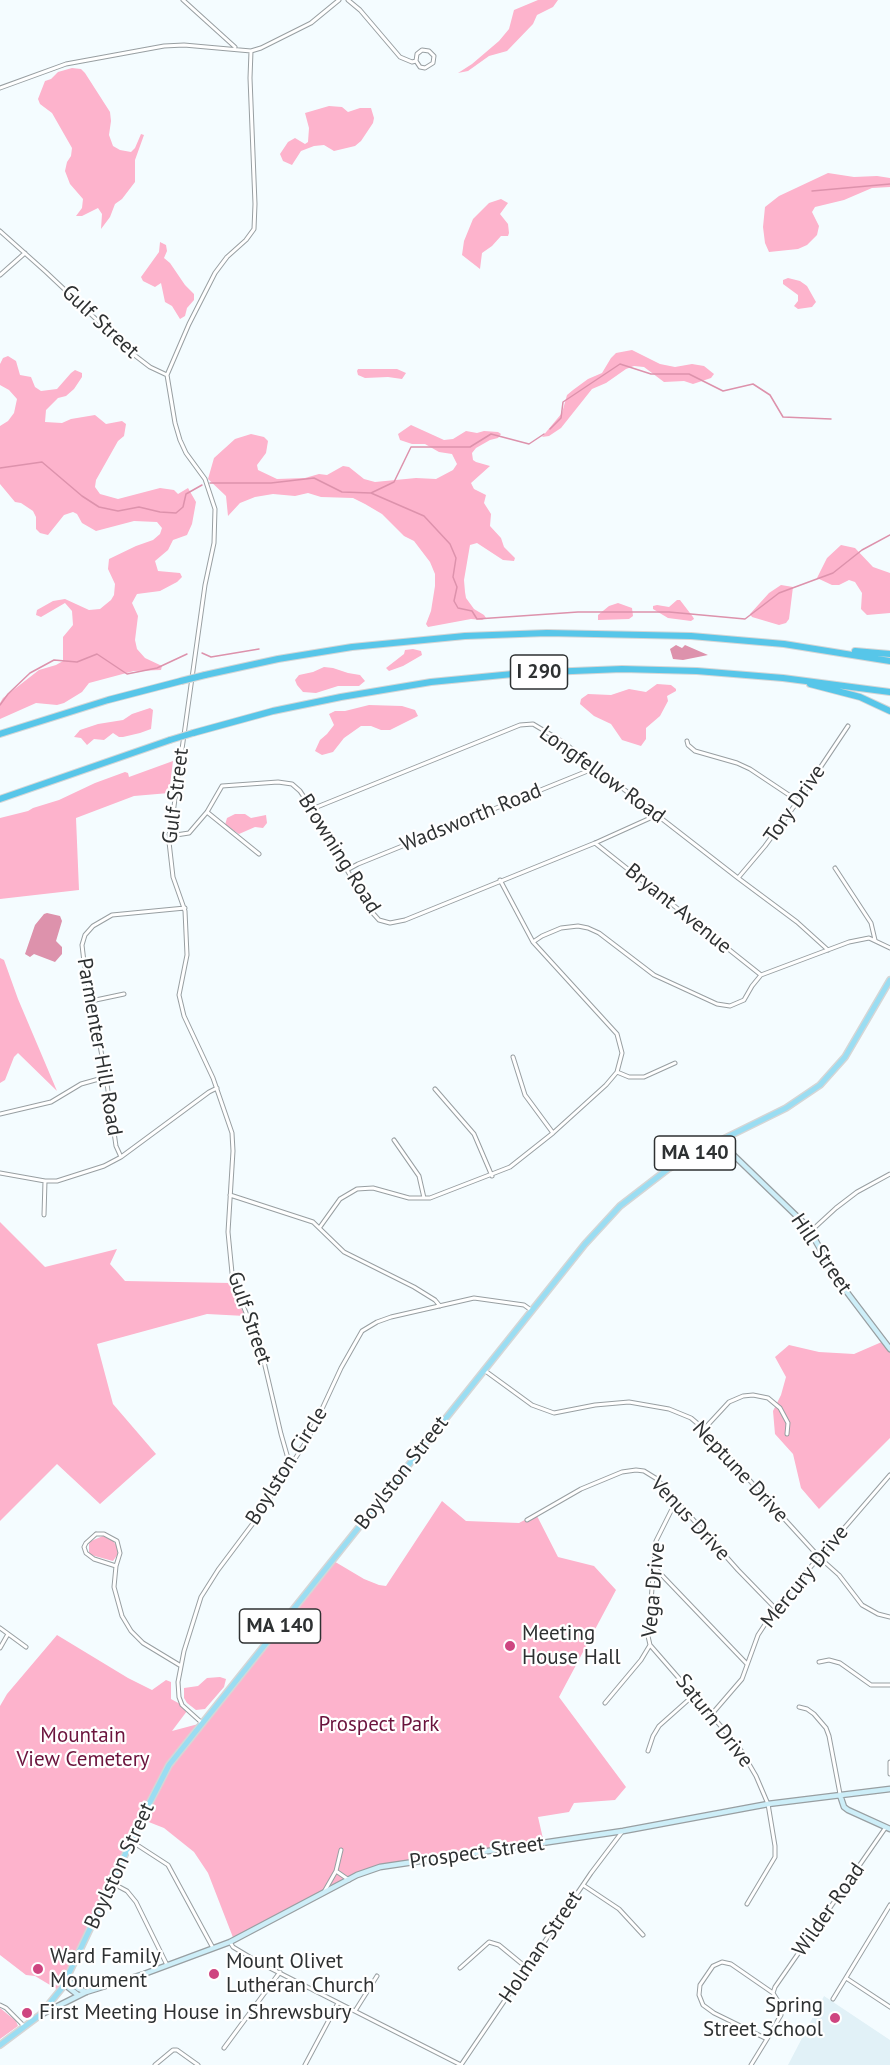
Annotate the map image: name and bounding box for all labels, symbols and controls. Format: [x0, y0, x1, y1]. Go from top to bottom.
street label: Gulf Street [56, 280, 144, 364]
road number: I 290 [510, 655, 568, 689]
street label: Longfellow Road [534, 721, 670, 829]
street label: Gulf Street [158, 747, 194, 845]
street label: Tory Drive [759, 760, 831, 848]
street label: Wadsworth Road [397, 778, 545, 858]
street label: Browning Road [292, 790, 386, 918]
street label: Bryant Avenue [620, 858, 736, 960]
street label: Parmenter Hill Road [71, 956, 127, 1138]
road number: MA 140 [654, 1136, 736, 1170]
street label: Hill Street [785, 1209, 857, 1299]
street label: Gulf Street [221, 1268, 277, 1368]
street label: Boylston Circle [241, 1402, 333, 1530]
street label: Boylston Street [350, 1411, 454, 1535]
street label: Neptune Drive [687, 1416, 793, 1528]
street label: Venus Drive [645, 1472, 735, 1566]
street label: Mercury Drive [756, 1521, 854, 1633]
street label: Vega Drive [637, 1541, 671, 1639]
road number: MA 140 [240, 1609, 320, 1643]
place label: Meeting House Hall [522, 1621, 621, 1671]
marker: Meeting House Hall [503, 1639, 517, 1653]
street label: Saturn Drive [670, 1669, 758, 1773]
park label: Prospect Park [319, 1712, 439, 1738]
park label: Mountain View Cemetery [16, 1723, 150, 1773]
street label: Boylston Street [80, 1799, 160, 1933]
street label: Prospect Street [408, 1831, 546, 1875]
street label: Wilder Road [788, 1858, 870, 1962]
street label: Holman Street [494, 1886, 588, 2008]
place label: Ward Family Monument [50, 1944, 161, 1994]
place label: Mount Olivet Lutheran Church [226, 1949, 375, 1999]
marker: Ward Family Monument [31, 1962, 45, 1976]
marker: Mount Olivet Lutheran Church [207, 1967, 221, 1981]
place label: Spring Street School [703, 1993, 823, 2043]
place label: First Meeting House in Shrewsbury [39, 2000, 352, 2026]
marker: First Meeting House in Shrewsbury [20, 2006, 34, 2020]
marker: Spring Street School [828, 2011, 842, 2025]

